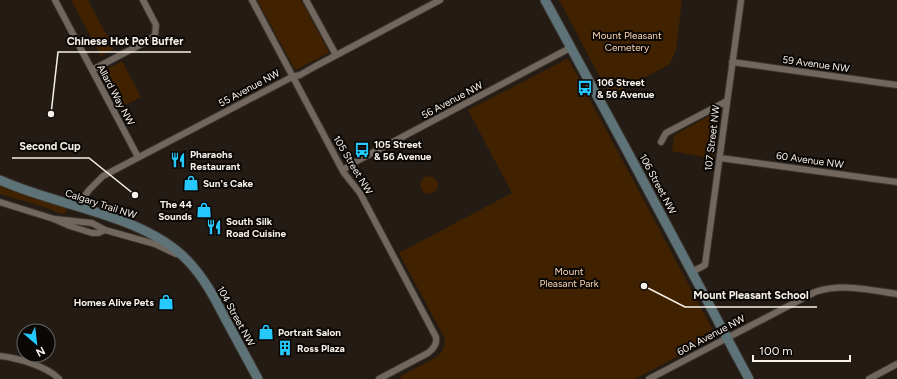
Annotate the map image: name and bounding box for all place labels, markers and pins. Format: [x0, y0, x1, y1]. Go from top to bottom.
callout: Chinese Hot Pot Buffer [58, 29, 191, 52]
place label: 106 Street & 56 Avenue [597, 76, 655, 101]
bus stop icon: 106 Street & 56 Avenue [576, 79, 594, 97]
callout: Second Cup [12, 135, 89, 158]
place label: 105 Street & 56 Avenue [374, 138, 432, 163]
bus stop icon: 105 Street & 56 Avenue [353, 141, 371, 159]
place label: Pharaohs Restaurant [190, 148, 240, 173]
restaurant icon: Pharaohs Restaurant [169, 151, 187, 169]
shop icon: Sun's Cake [182, 174, 200, 192]
place label: Sun's Cake [203, 177, 254, 190]
place label: The 44 Sounds [158, 198, 193, 223]
shop icon: The 44 Sounds [195, 201, 213, 219]
place label: South Silk Road Cuisine [226, 215, 286, 240]
restaurant icon: South Silk Road Cuisine [205, 218, 223, 236]
callout: Mount Pleasant School [685, 284, 817, 307]
shop icon: Homes Alive Pets [157, 293, 175, 311]
place label: Homes Alive Pets [74, 296, 154, 309]
shop icon: Portrait Salon [257, 323, 275, 341]
place label: Portrait Salon [278, 326, 341, 339]
building icon: Ross Plaza [276, 339, 294, 357]
place label: Ross Plaza [297, 342, 345, 355]

